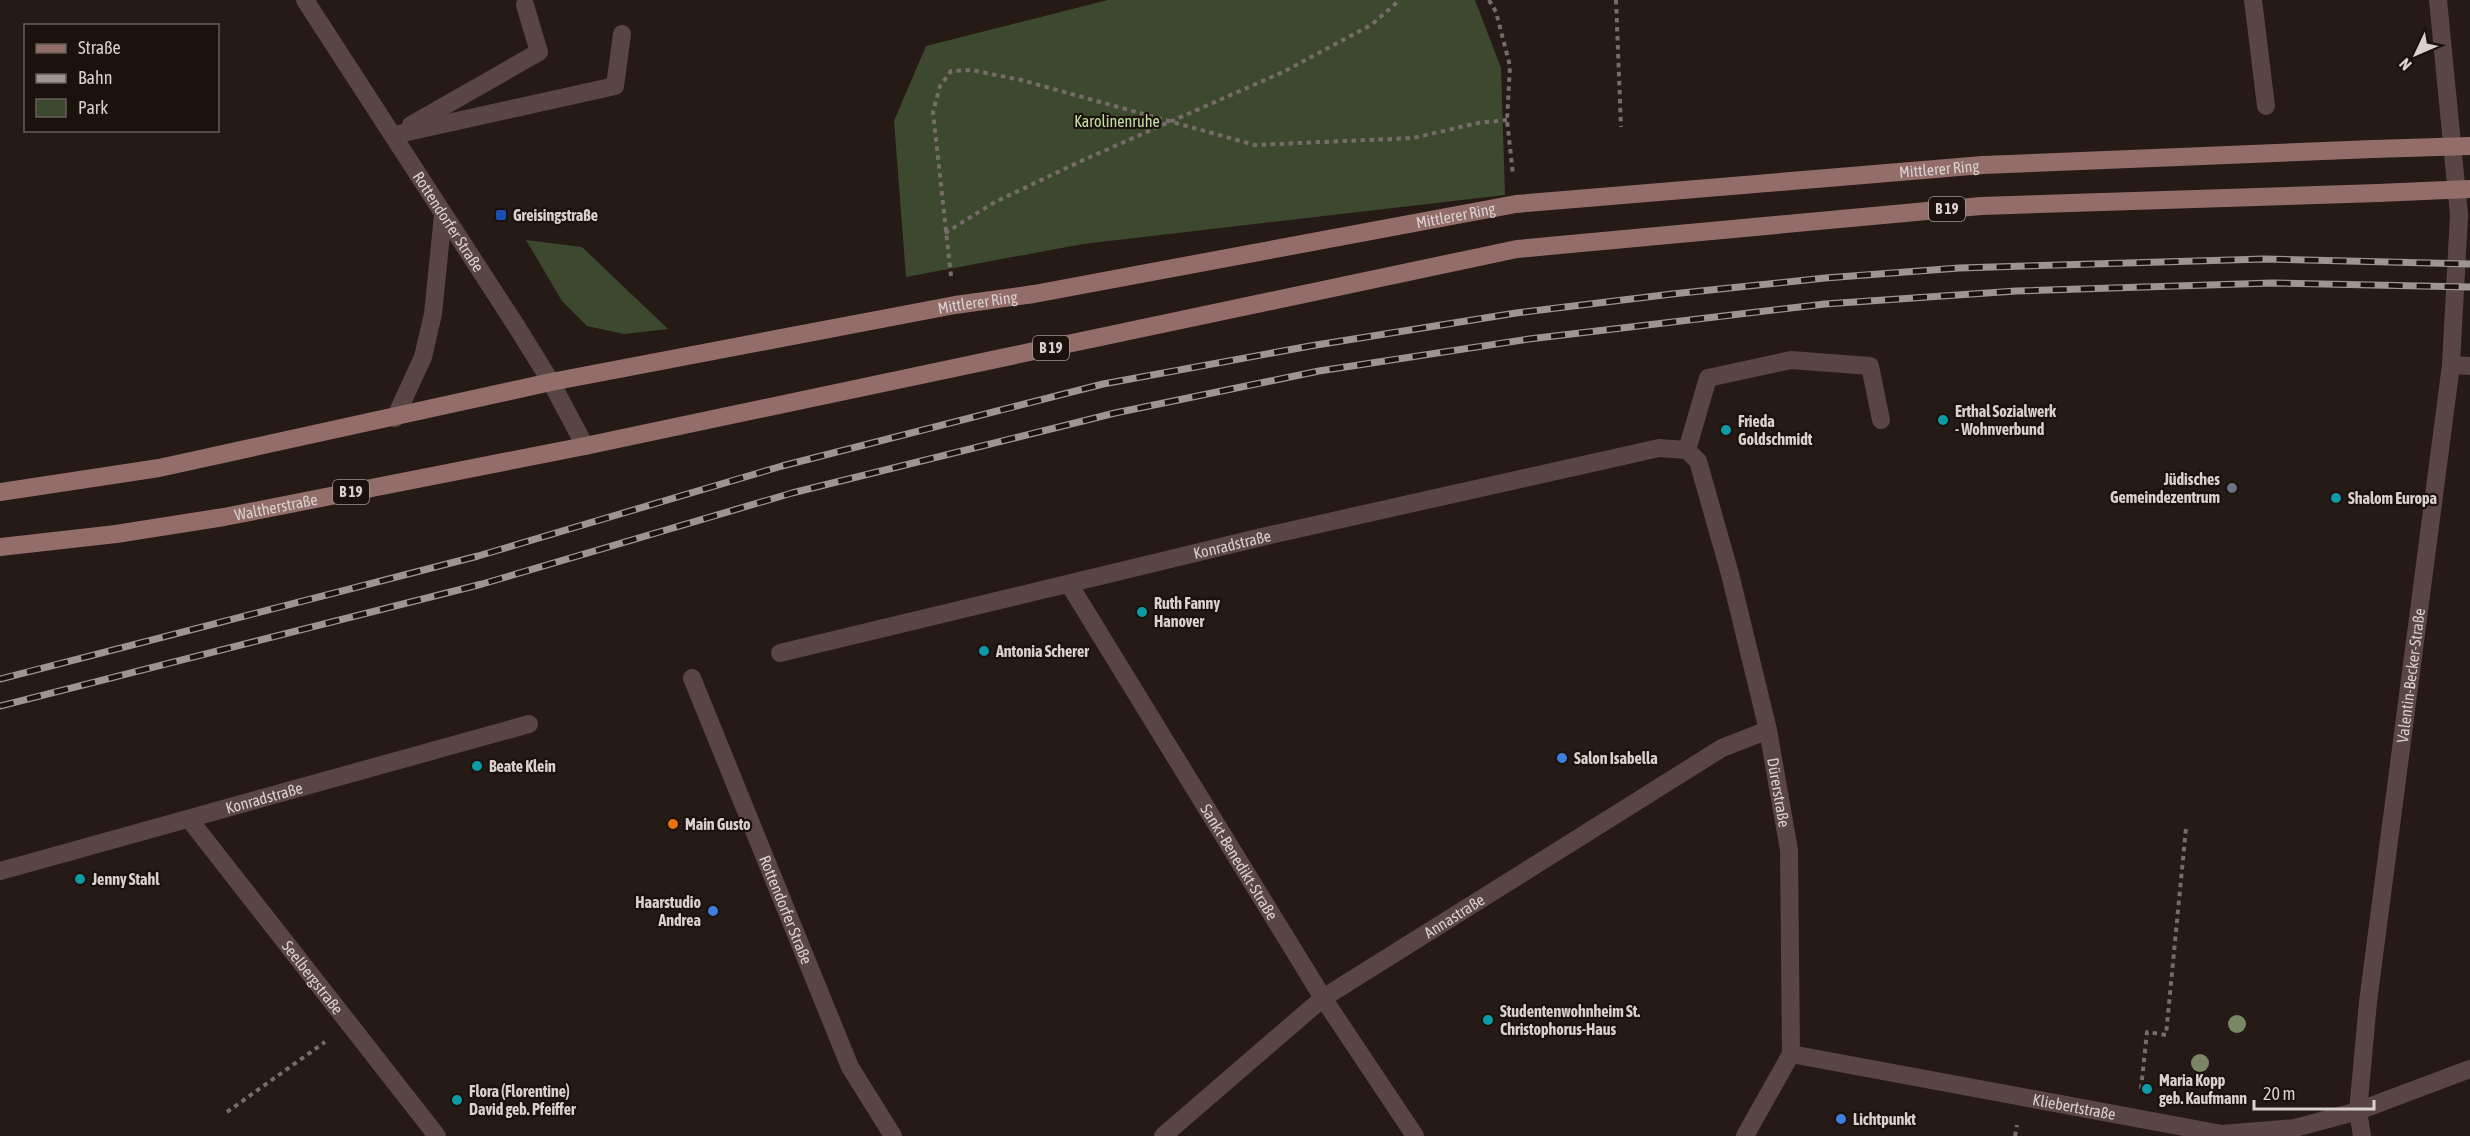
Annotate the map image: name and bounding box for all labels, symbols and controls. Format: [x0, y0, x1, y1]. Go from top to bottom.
legend [24, 24, 219, 132]
north arrow [2386, 24, 2446, 84]
text: Straße [78, 37, 121, 58]
text: N [2395, 55, 2415, 74]
text: Bahn [78, 67, 112, 88]
text: Park [78, 97, 108, 118]
park label: Karolinenruhe [1074, 112, 1160, 130]
street label: Mittlerer Ring [1898, 156, 1980, 181]
street label: Rottendorfer Straße [410, 168, 488, 275]
road number: B 19 [1929, 197, 1965, 221]
street label: Mittlerer Ring [1414, 199, 1497, 232]
place label: Greisingstraße [513, 206, 598, 224]
marker: Greisingstraße [494, 208, 508, 222]
street label: Mittlerer Ring [936, 287, 1019, 317]
road number: B 19 [1033, 336, 1069, 360]
place label: Erthal Sozialwerk - Wohnverbund [1955, 402, 2057, 438]
place label: Frieda Goldschmidt [1738, 412, 1813, 448]
marker: Erthal Sozialwerk - Wohnverbund [1936, 413, 1950, 427]
marker: Frieda Goldschmidt [1719, 423, 1733, 437]
place label: Jüdisches Gemeindezentrum [2110, 470, 2220, 506]
road number: B 19 [333, 480, 369, 504]
marker: Jüdisches Gemeindezentrum [2225, 481, 2239, 495]
place label: Shalom Europa [2348, 489, 2437, 507]
street label: Waltherstraße [233, 490, 319, 524]
marker: Shalom Europa [2329, 491, 2343, 505]
street label: Konradstraße [1191, 526, 1273, 562]
place label: Ruth Fanny Hanover [1154, 594, 1220, 630]
marker: Ruth Fanny Hanover [1135, 605, 1149, 619]
street label: Valentin-Becker-Straße [2393, 607, 2428, 744]
place label: Antonia Scherer [995, 642, 1089, 660]
marker: Antonia Scherer [977, 644, 991, 658]
place label: Salon Isabella [1574, 749, 1658, 767]
marker: Salon Isabella [1555, 751, 1569, 765]
street label: Dürerstraße [1764, 756, 1794, 829]
place label: Beate Klein [489, 757, 556, 775]
marker: Beate Klein [470, 759, 484, 773]
street label: Konradstraße [223, 778, 305, 817]
street label: Sankt-Benedikt-Straße [1197, 801, 1282, 923]
place label: Main Gusto [685, 815, 751, 833]
marker: Main Gusto [666, 817, 680, 831]
street label: Rottendorfer Straße [756, 853, 816, 967]
place label: Jenny Stahl [91, 870, 160, 888]
marker: Jenny Stahl [73, 872, 87, 886]
street label: Annastraße [1421, 890, 1488, 941]
place label: Haarstudio Andrea [635, 893, 701, 929]
marker: Haarstudio Andrea [706, 904, 720, 918]
street label: Seelbergstraße [279, 937, 347, 1018]
place label: Studentenwohnheim St. Christophorus-Haus [1500, 1002, 1640, 1038]
marker: Studentenwohnheim St. Christophorus-Haus [1481, 1013, 1495, 1027]
place label: Maria Kopp geb. Kaufmann [2159, 1071, 2247, 1107]
scale bar [2254, 1073, 2374, 1111]
place label: Flora (Florentine) David geb. Pfeiffer [469, 1082, 576, 1118]
marker: Maria Kopp geb. Kaufmann [2140, 1082, 2154, 1096]
text: 20 m [2263, 1083, 2295, 1104]
street label: Kliebertstraße [2031, 1090, 2117, 1123]
marker: Flora (Florentine) David geb. Pfeiffer [450, 1093, 464, 1107]
place label: Lichtpunkt [1853, 1110, 1916, 1128]
marker: Lichtpunkt [1834, 1112, 1848, 1126]

